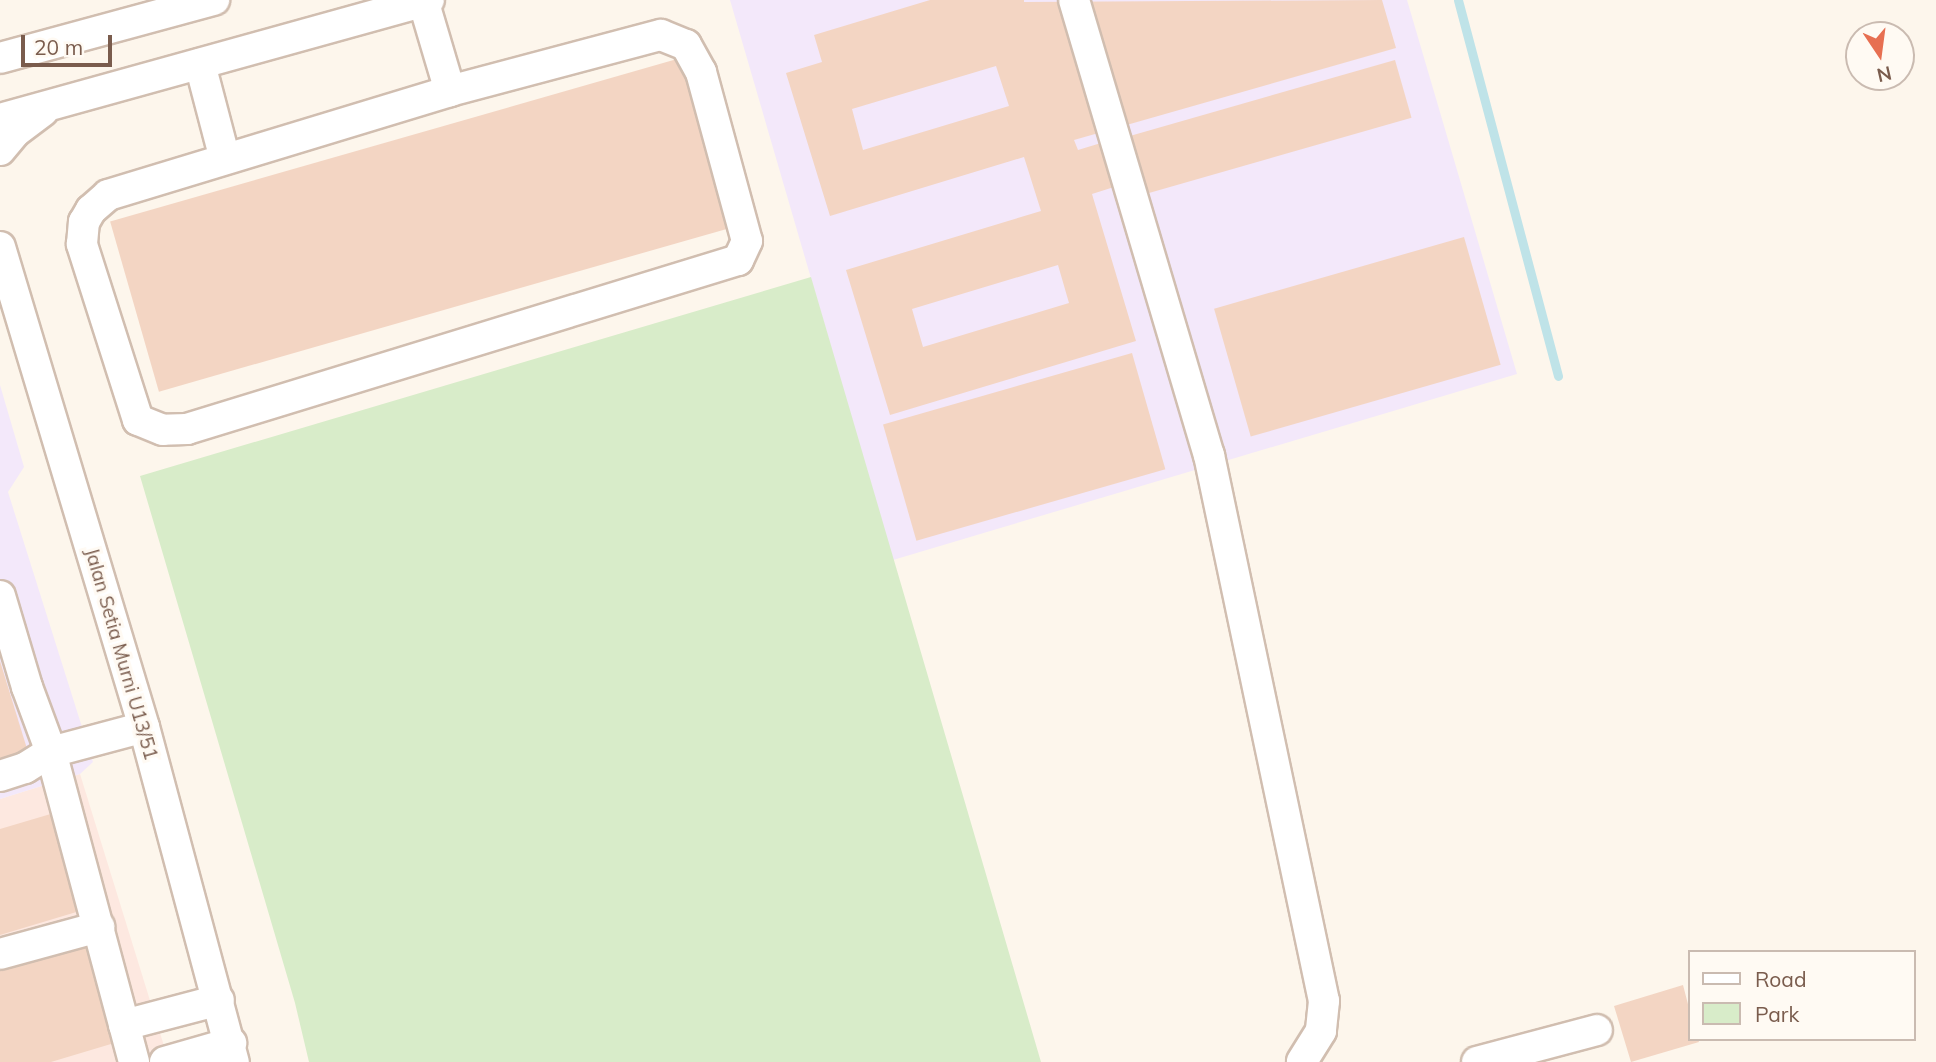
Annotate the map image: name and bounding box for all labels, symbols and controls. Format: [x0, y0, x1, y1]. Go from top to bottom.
scale bar [24, 21, 116, 65]
north arrow [1845, 21, 1915, 91]
text: 20 m [34, 34, 83, 60]
text: N [1875, 61, 1894, 88]
street label: Jalan Setia Murni U13/51 [80, 546, 162, 762]
legend [1688, 950, 1915, 1041]
text: Road [1755, 966, 1806, 992]
text: Park [1755, 1001, 1799, 1027]

